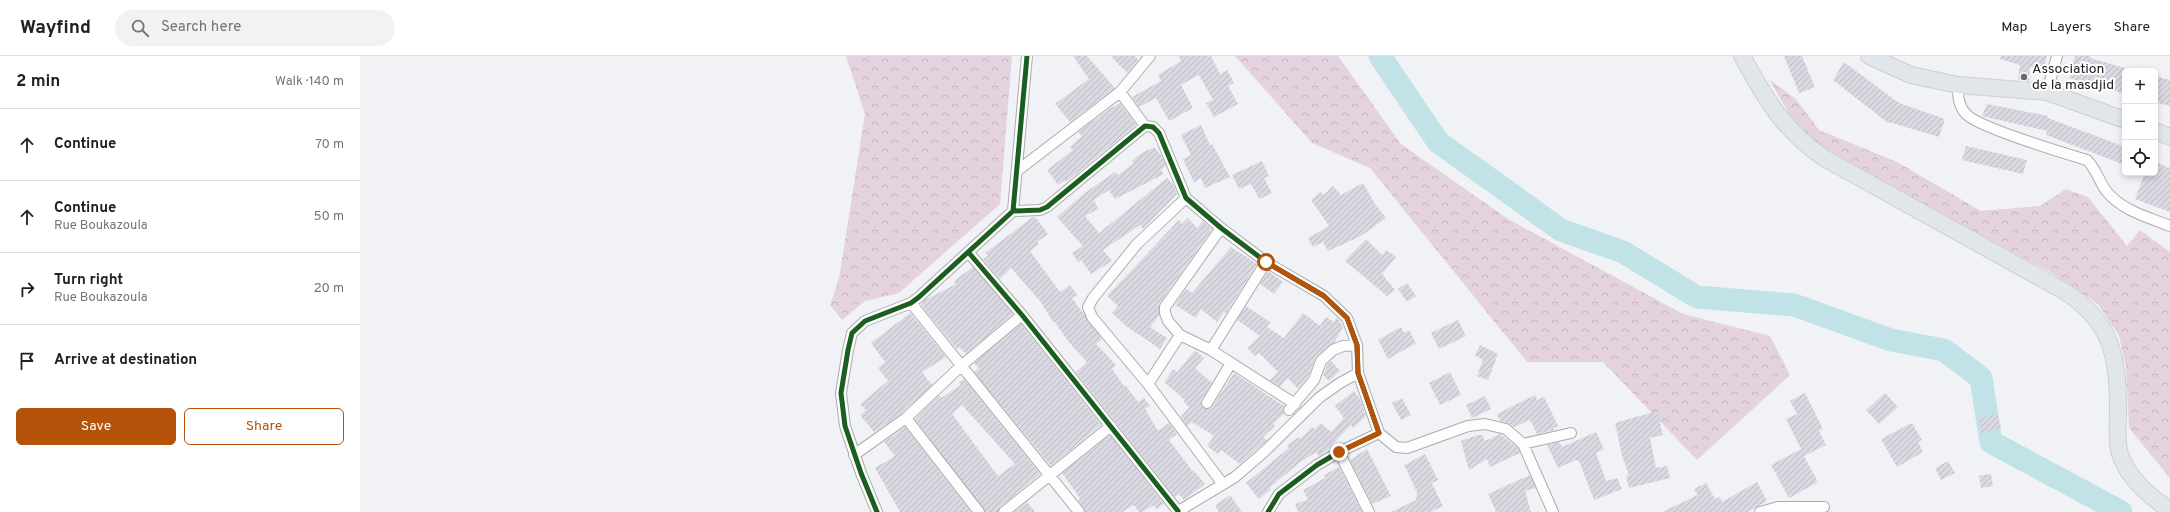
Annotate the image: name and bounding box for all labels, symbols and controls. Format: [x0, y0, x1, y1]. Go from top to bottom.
search box [115, 10, 395, 46]
text: Wayfind [20, 16, 91, 40]
icon: search [129, 17, 151, 39]
text: Search here [161, 18, 241, 37]
text: Map [2001, 19, 2027, 36]
text: Layers [2049, 19, 2091, 36]
text: Share [2113, 19, 2150, 36]
place label: Association de la masdjid [2032, 61, 2114, 94]
map controls [2122, 68, 2158, 176]
button: + [2122, 68, 2158, 104]
text: 2 min [16, 71, 60, 93]
marker: Association de la masdjid [2019, 72, 2029, 82]
text: Walk · 140 m [275, 74, 344, 90]
button: − [2122, 104, 2158, 140]
icon: ahead [16, 134, 38, 156]
text: Continue [54, 135, 116, 154]
text: 70 m [315, 137, 344, 153]
button: locate [2122, 140, 2158, 176]
text: Continue [54, 199, 116, 218]
icon: ahead [16, 206, 38, 228]
text: 50 m [314, 209, 344, 225]
text: Rue Boukazoula [54, 218, 148, 234]
route start [1257, 253, 1275, 271]
text: Turn right [54, 271, 123, 290]
icon: right [16, 278, 38, 300]
text: 20 m [314, 281, 344, 297]
text: Rue Boukazoula [54, 290, 148, 306]
icon: arrive [16, 350, 38, 372]
text: Arrive at destination [54, 351, 197, 370]
button: Save [16, 408, 176, 445]
button: Share [184, 408, 344, 445]
route end [1330, 443, 1348, 461]

